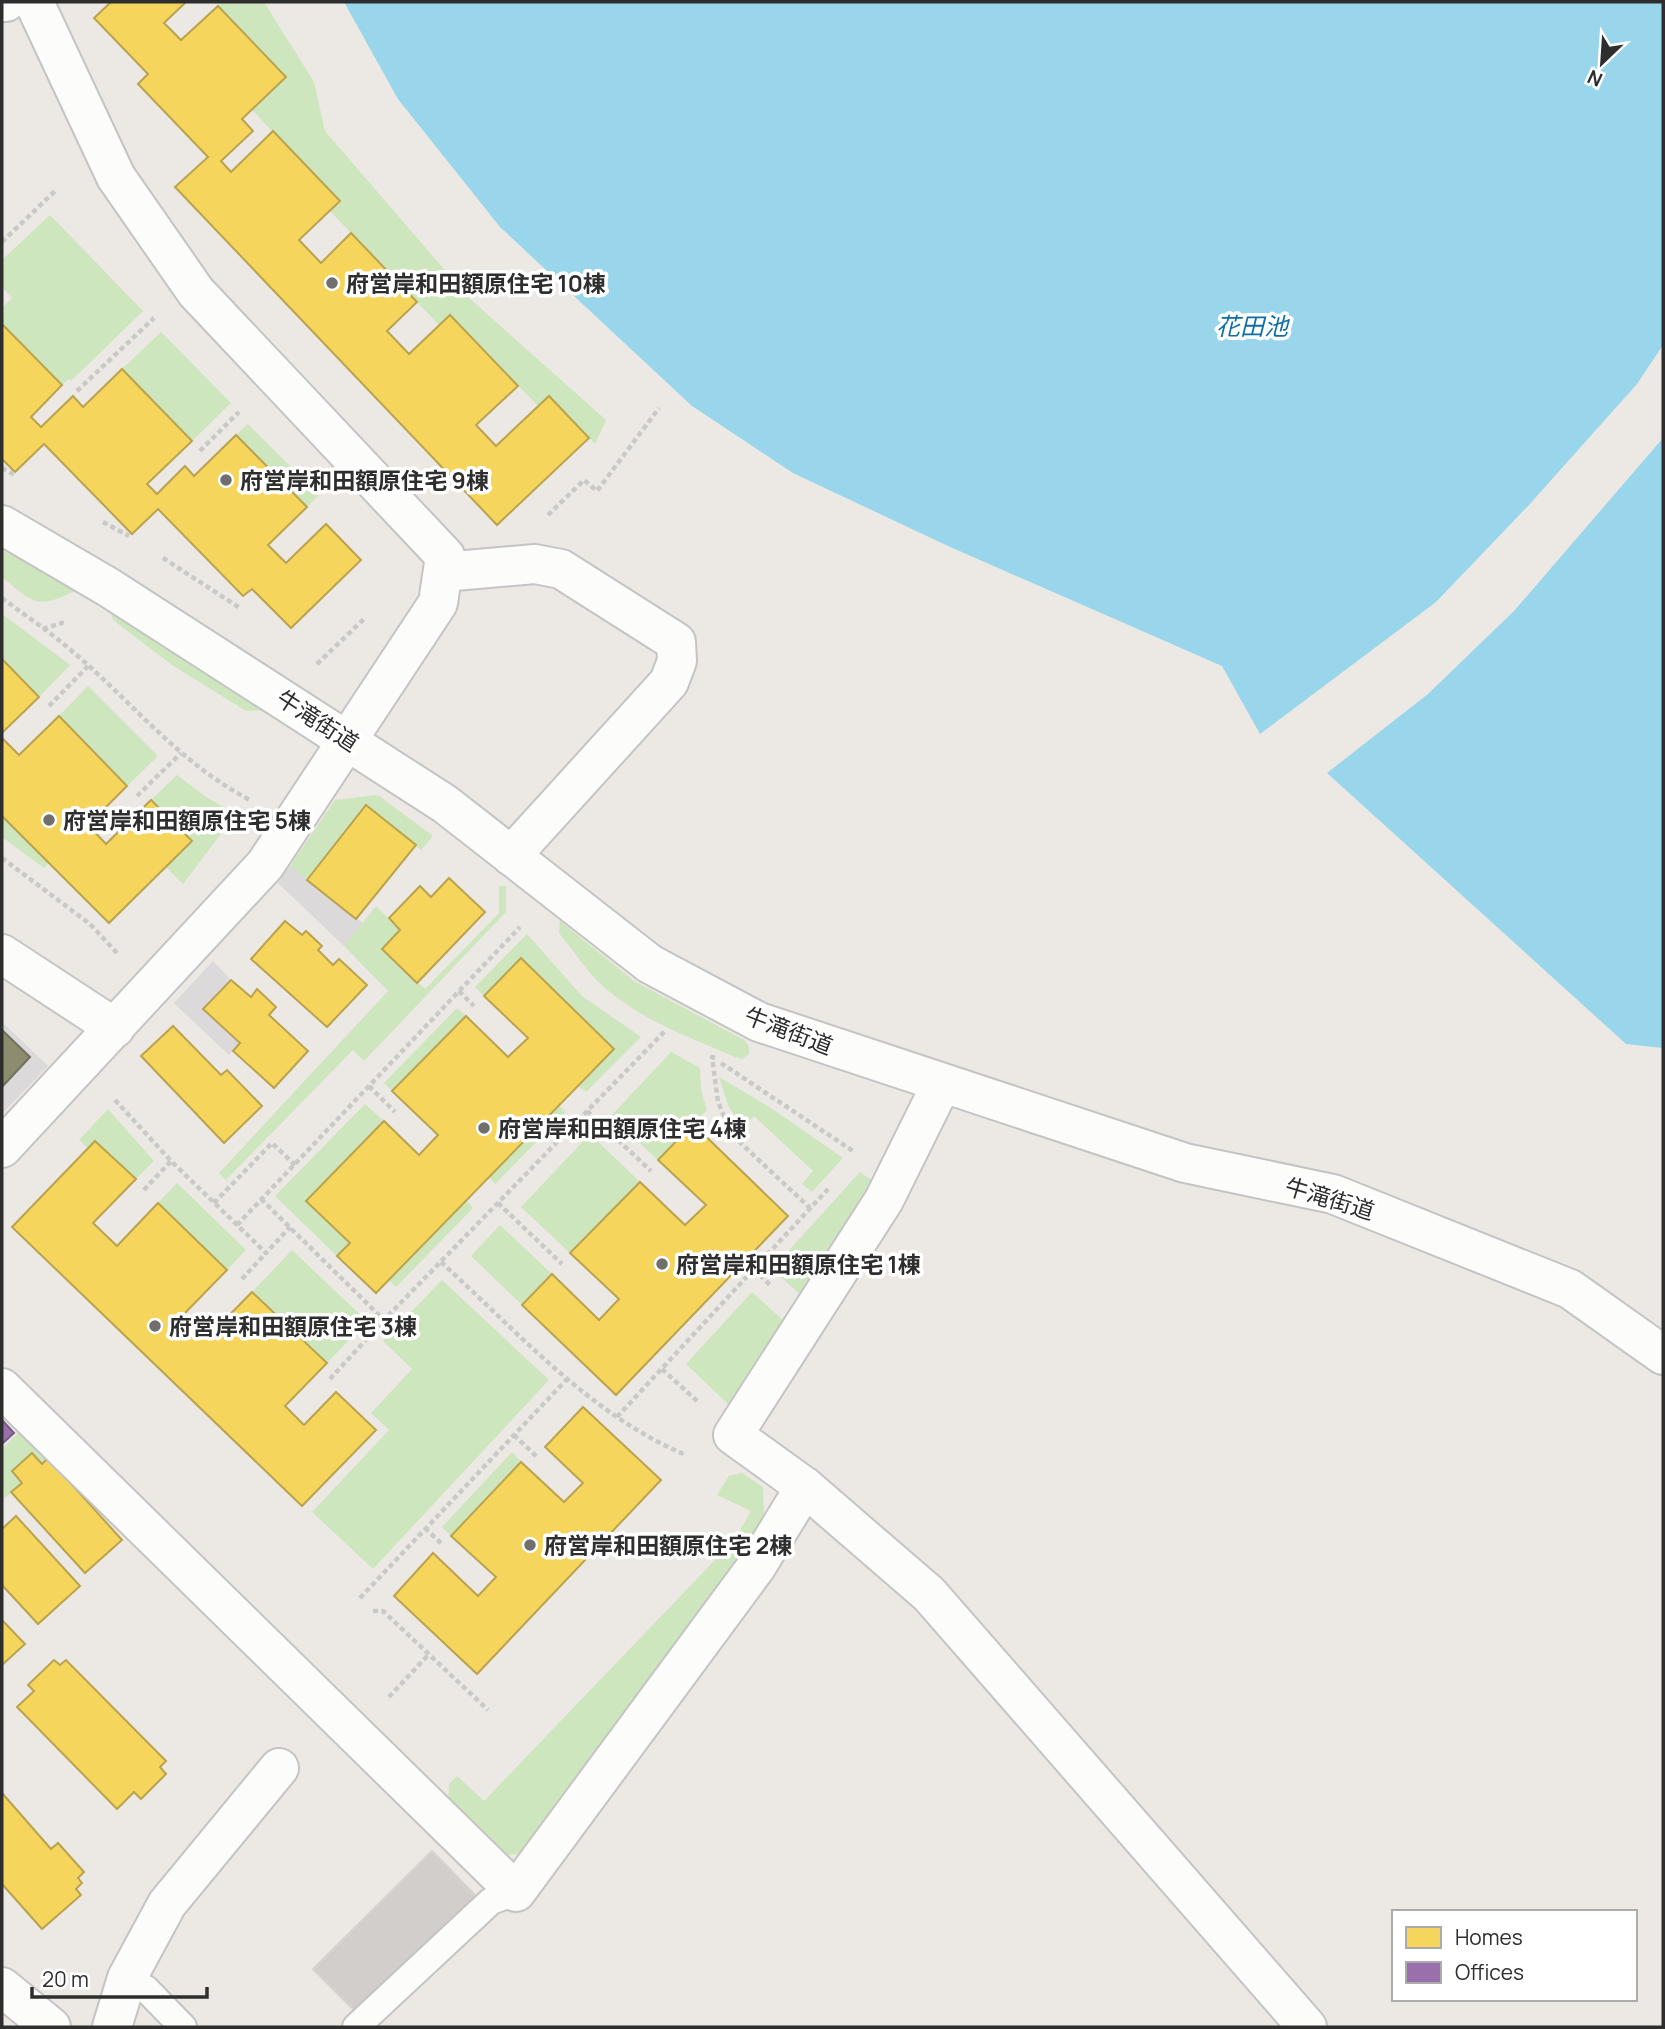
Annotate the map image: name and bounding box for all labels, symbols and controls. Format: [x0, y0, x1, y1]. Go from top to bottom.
north arrow [1567, 28, 1637, 98]
text: N [1583, 64, 1606, 93]
place label: 府営岸和田額原住宅 10棟 [346, 267, 606, 299]
marker: 府営岸和田額原住宅 10棟 [324, 275, 340, 291]
water label: 花田池 [1216, 309, 1290, 342]
place label: 府営岸和田額原住宅 9棟 [240, 464, 489, 496]
marker: 府営岸和田額原住宅 9棟 [218, 472, 234, 488]
street label: 牛滝街道 [271, 682, 365, 758]
place label: 府営岸和田額原住宅 5棟 [63, 804, 311, 836]
marker: 府営岸和田額原住宅 5棟 [41, 812, 57, 828]
street label: 牛滝街道 [740, 999, 838, 1061]
place label: 府営岸和田額原住宅 4棟 [498, 1112, 747, 1144]
marker: 府営岸和田額原住宅 4棟 [476, 1120, 492, 1136]
street label: 牛滝街道 [1281, 1169, 1379, 1227]
place label: 府営岸和田額原住宅 1棟 [676, 1248, 921, 1280]
marker: 府営岸和田額原住宅 1棟 [654, 1256, 670, 1272]
place label: 府営岸和田額原住宅 3棟 [169, 1310, 417, 1342]
marker: 府営岸和田額原住宅 3棟 [147, 1318, 163, 1334]
place label: 府営岸和田額原住宅 2棟 [544, 1529, 792, 1561]
marker: 府営岸和田額原住宅 2棟 [522, 1537, 538, 1553]
legend [1392, 1910, 1637, 2001]
text: Homes [1455, 1923, 1523, 1951]
scale bar [32, 1955, 206, 1999]
text: Offices [1455, 1958, 1524, 1986]
text: 20 m [42, 1965, 89, 1993]

